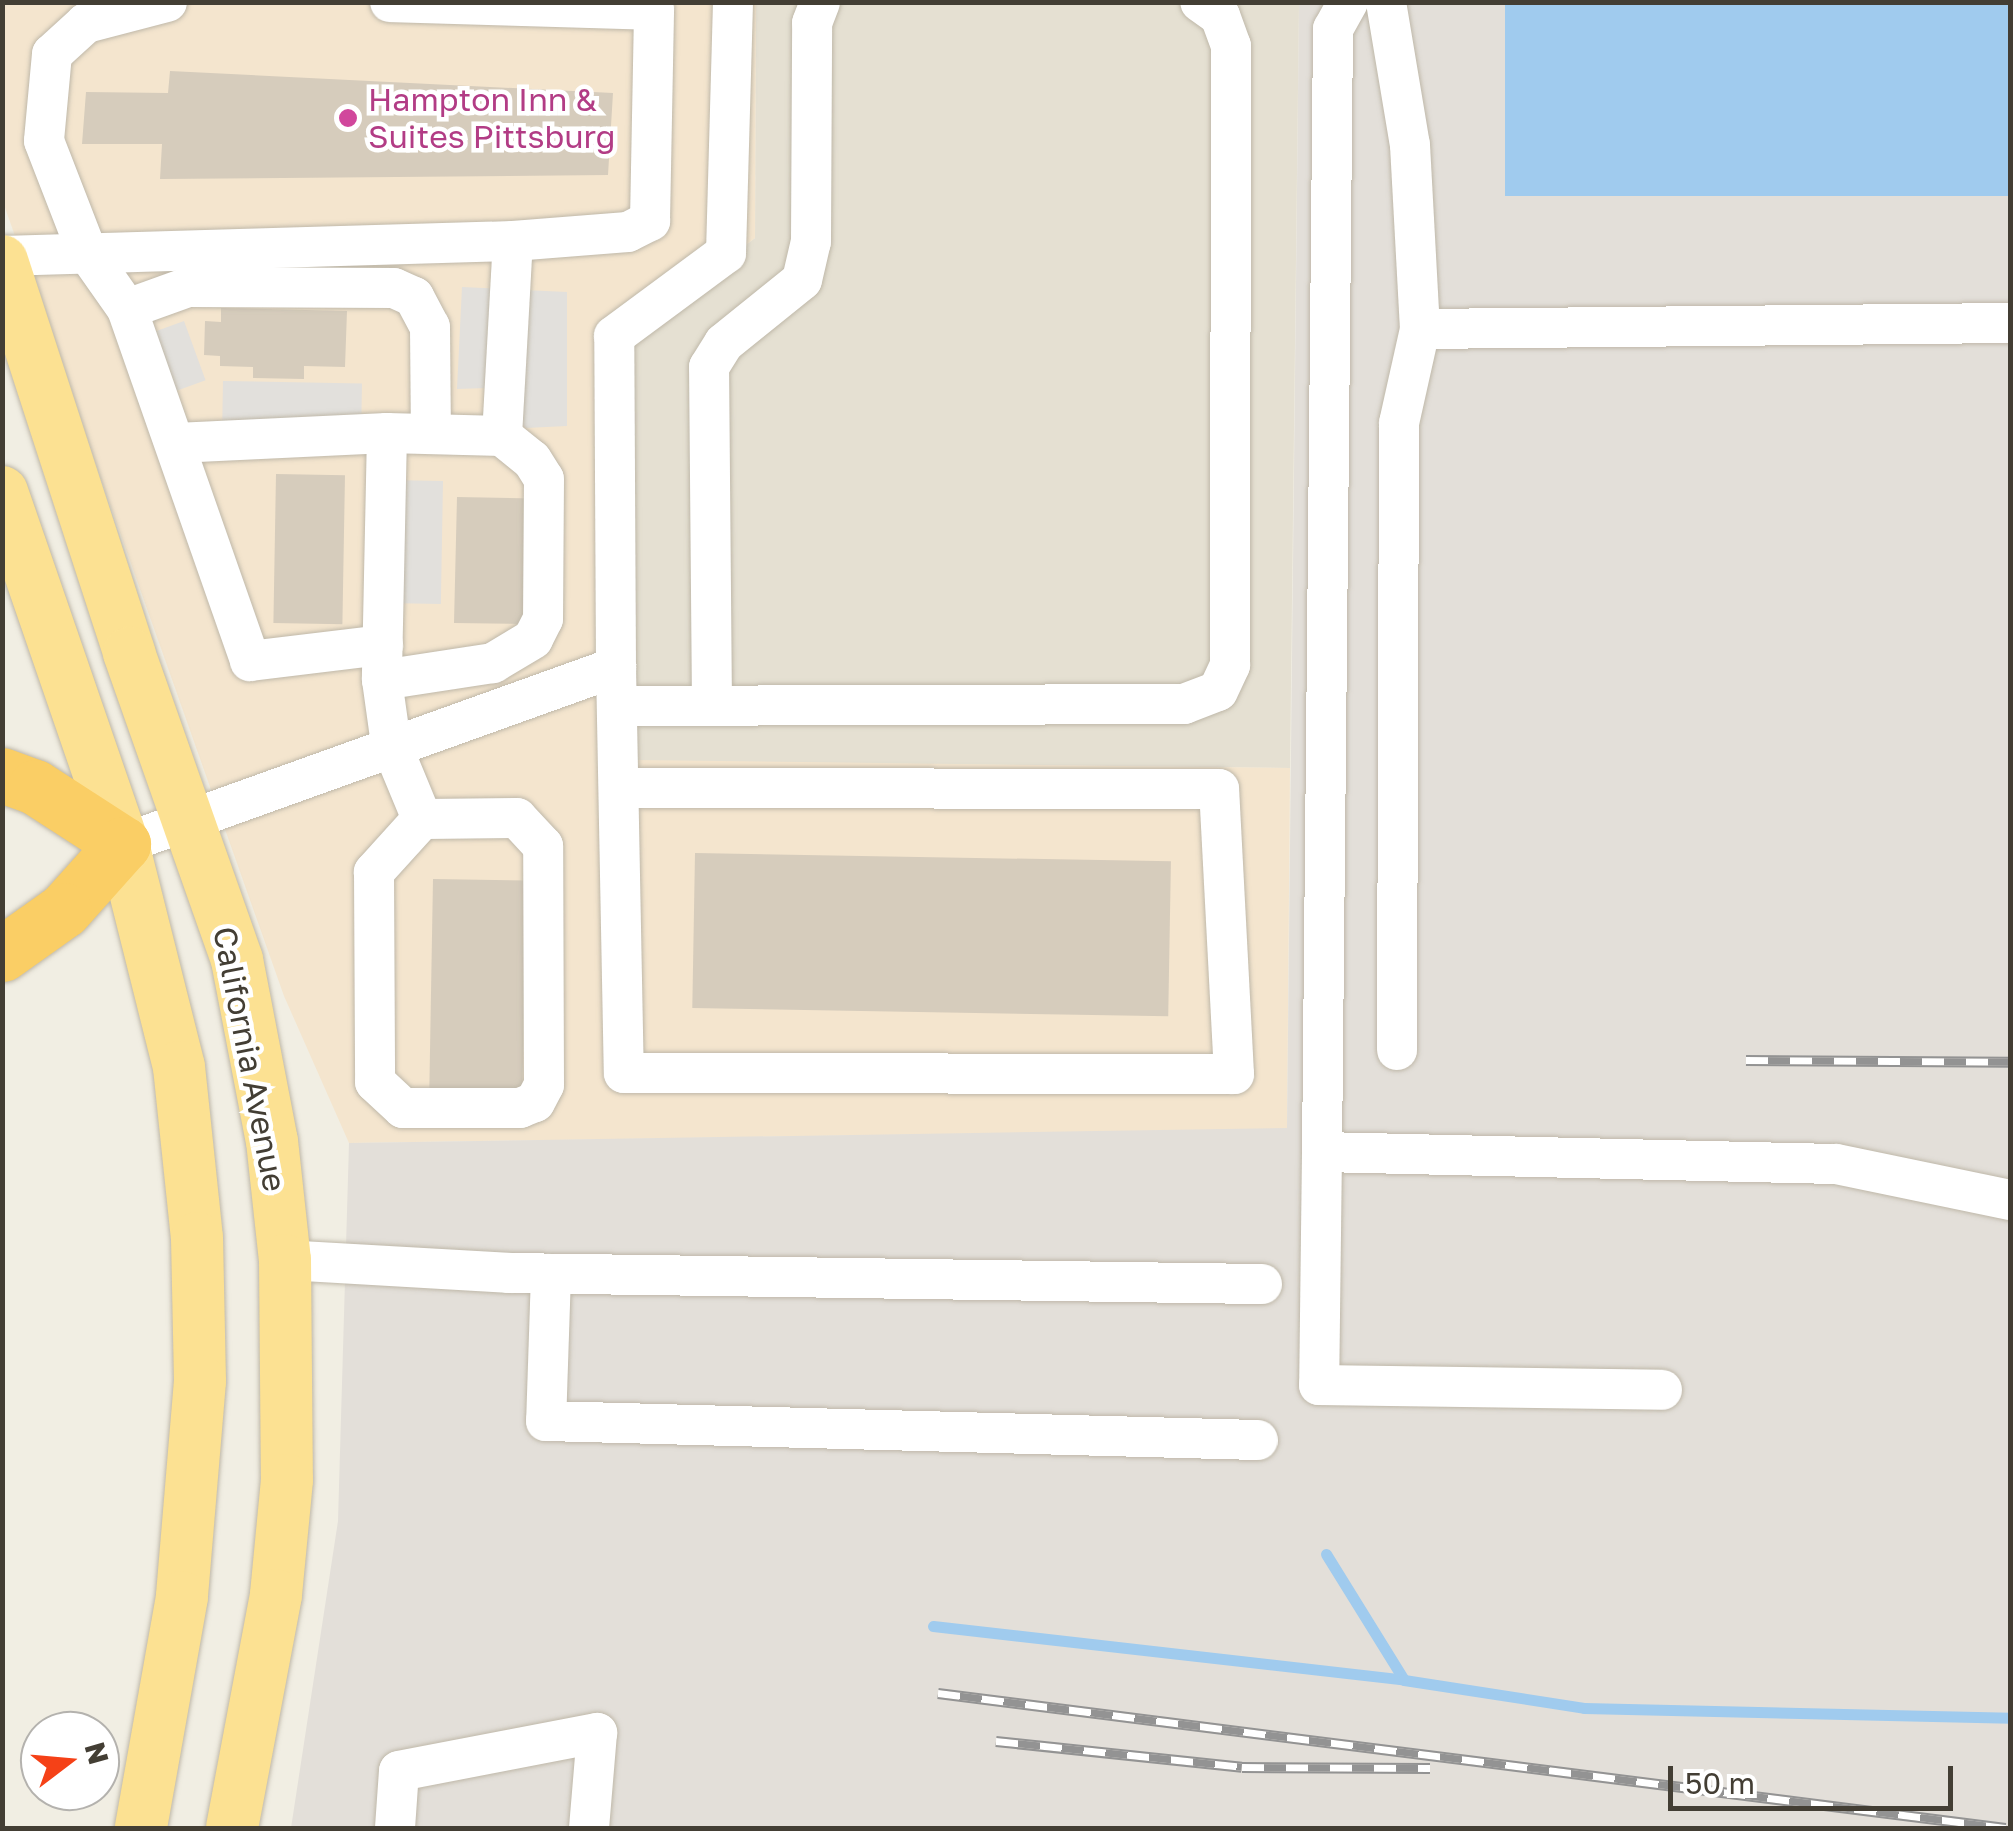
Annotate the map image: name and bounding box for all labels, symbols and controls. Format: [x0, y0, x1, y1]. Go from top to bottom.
place label: Hampton Inn & Suites Pittsburg [368, 81, 615, 156]
marker: Hampton Inn & Suites Pittsburg [337, 107, 359, 129]
street label: California Avenue [205, 923, 295, 1195]
north arrow [20, 1711, 120, 1811]
text: N [79, 1738, 116, 1768]
scale bar [1673, 1746, 1958, 1808]
text: 50 m [1685, 1765, 1755, 1801]

